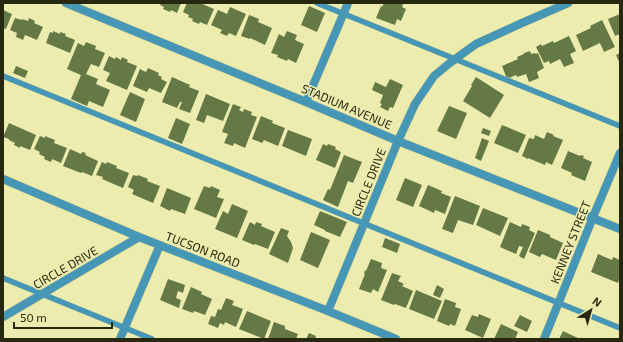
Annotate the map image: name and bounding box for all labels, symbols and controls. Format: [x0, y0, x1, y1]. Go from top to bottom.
street label: STADIUM AVENUE [300, 81, 395, 131]
street label: CIRCLE DRIVE [348, 146, 388, 218]
street label: KENNEY STREET [547, 199, 593, 285]
street label: TUCSON ROAD [164, 228, 242, 270]
street label: CIRCLE DRIVE [30, 243, 100, 291]
north arrow [571, 290, 611, 330]
text: N [590, 294, 604, 309]
scale bar [14, 304, 112, 330]
text: 50 m [20, 310, 47, 324]

